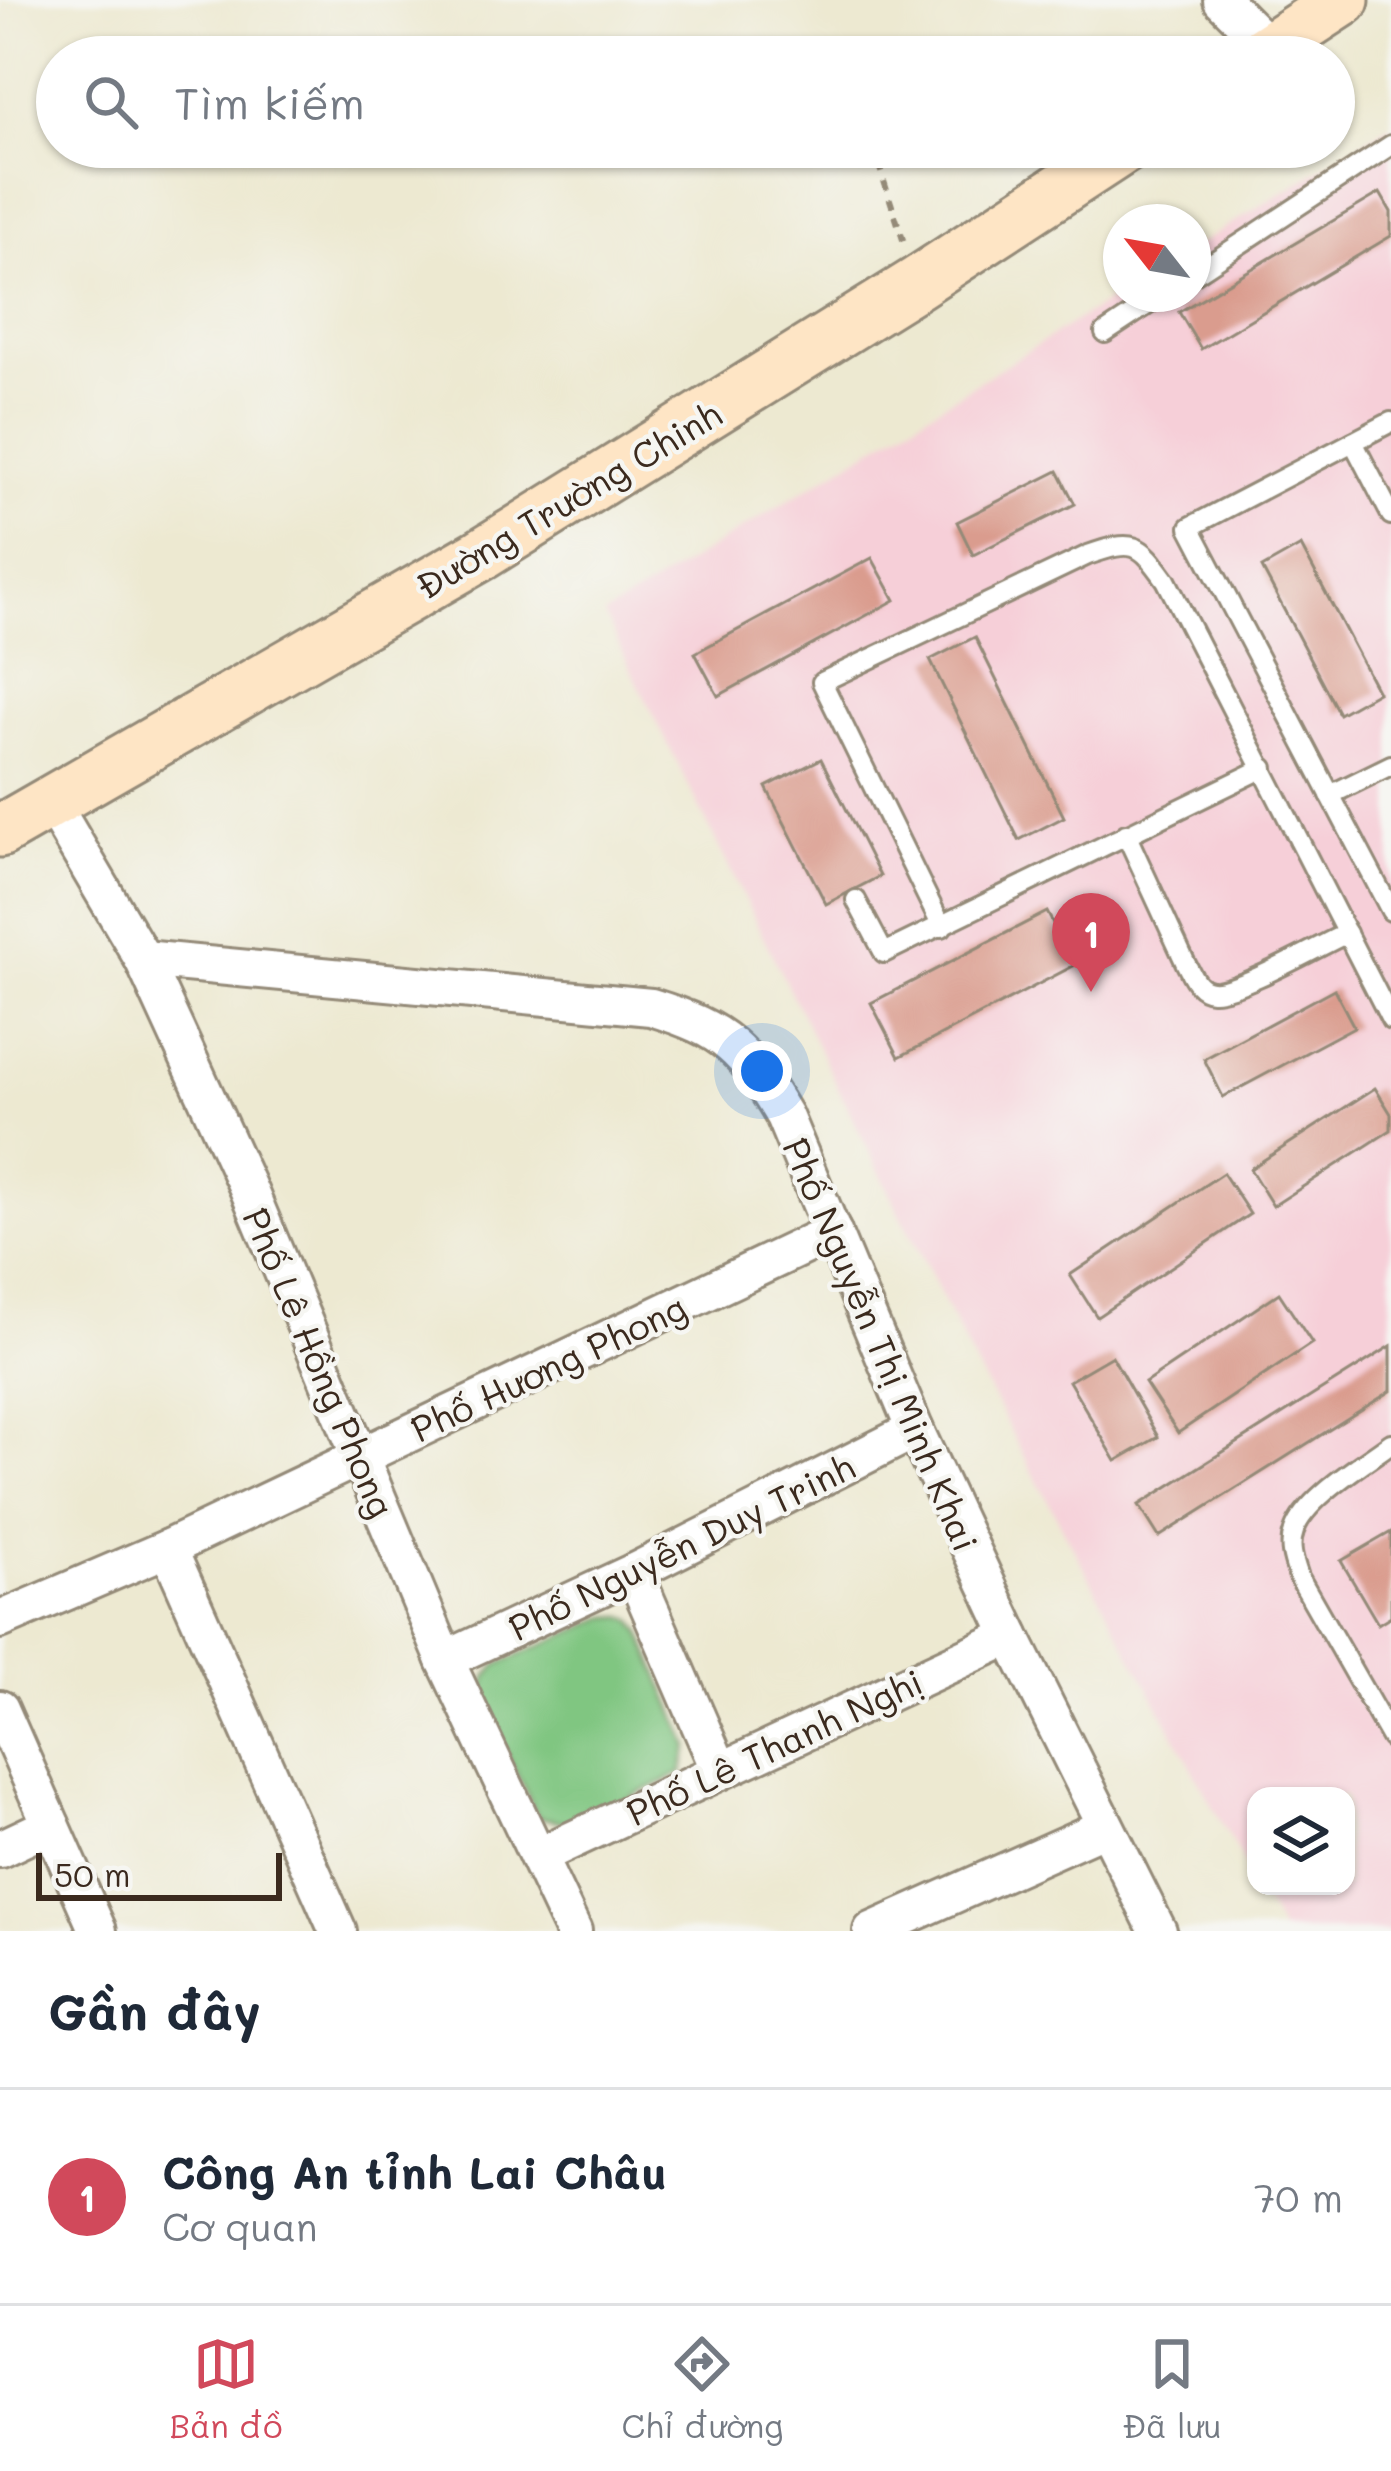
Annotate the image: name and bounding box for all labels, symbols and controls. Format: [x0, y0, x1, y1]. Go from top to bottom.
search box [36, 36, 1355, 168]
icon: search [78, 69, 144, 135]
text: Tìm kiếm [174, 73, 365, 131]
north arrow [1103, 204, 1211, 312]
street label: Đường Trường Chinh [407, 389, 729, 609]
pin: 1 [1052, 893, 1130, 992]
your location [732, 1041, 792, 1101]
street label: Phố Nguyễn Thị Minh Khai [773, 1130, 991, 1558]
street label: Phố Lê Hồng Phong [234, 1200, 406, 1524]
street label: Phố Hương Phong [403, 1283, 693, 1451]
street label: Phố Nguyễn Duy Trinh [500, 1442, 862, 1651]
street label: Phố Lê Thanh Nghị [618, 1657, 930, 1835]
map controls [1247, 1787, 1355, 1895]
button: layers [1247, 1787, 1355, 1895]
scale bar [36, 1847, 282, 1900]
text: 50 m [54, 1852, 130, 1895]
text: Gần đây [48, 1976, 261, 2043]
text: Công An tỉnh Lai Châu [162, 2142, 667, 2200]
text: 1 [78, 2171, 96, 2222]
text: 70 m [1254, 2171, 1343, 2222]
text: Cơ quan [162, 2200, 318, 2251]
tab: Bản đồ [169, 2331, 283, 2446]
tab: Chỉ đường [622, 2331, 783, 2446]
tab: Đã lưu [1122, 2331, 1222, 2446]

